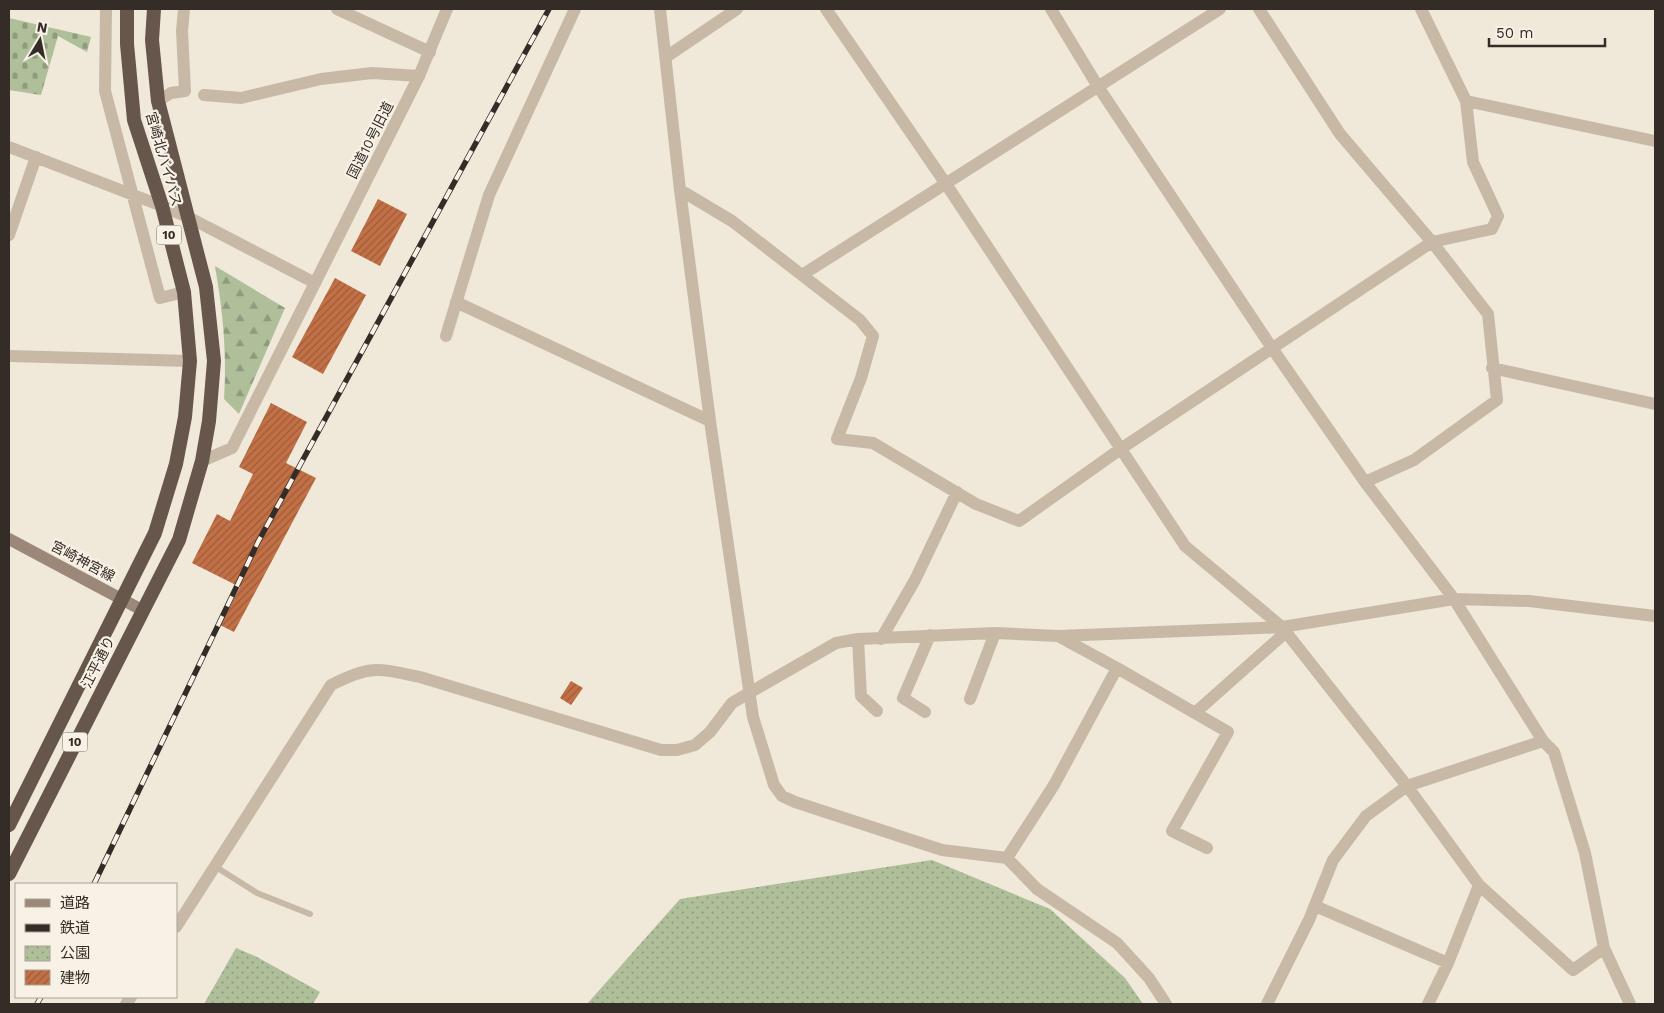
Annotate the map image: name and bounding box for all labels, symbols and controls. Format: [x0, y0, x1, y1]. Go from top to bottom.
north arrow [15, 15, 65, 65]
scale bar [1489, 15, 1605, 47]
text: N [36, 18, 49, 36]
text: 50 m [1496, 24, 1533, 42]
street label: 国道10号旧道 [344, 99, 396, 181]
street label: 宮崎北バイパス [143, 110, 185, 208]
road number: 10 [156, 226, 182, 244]
street label: 宮崎神宮線 [48, 538, 118, 584]
street label: 江平通り [78, 633, 118, 691]
road number: 10 [62, 732, 88, 752]
legend [15, 883, 178, 998]
text: 道路 [60, 894, 90, 912]
text: 鉄道 [60, 919, 90, 937]
text: 公園 [60, 944, 90, 962]
text: 建物 [60, 969, 90, 987]

